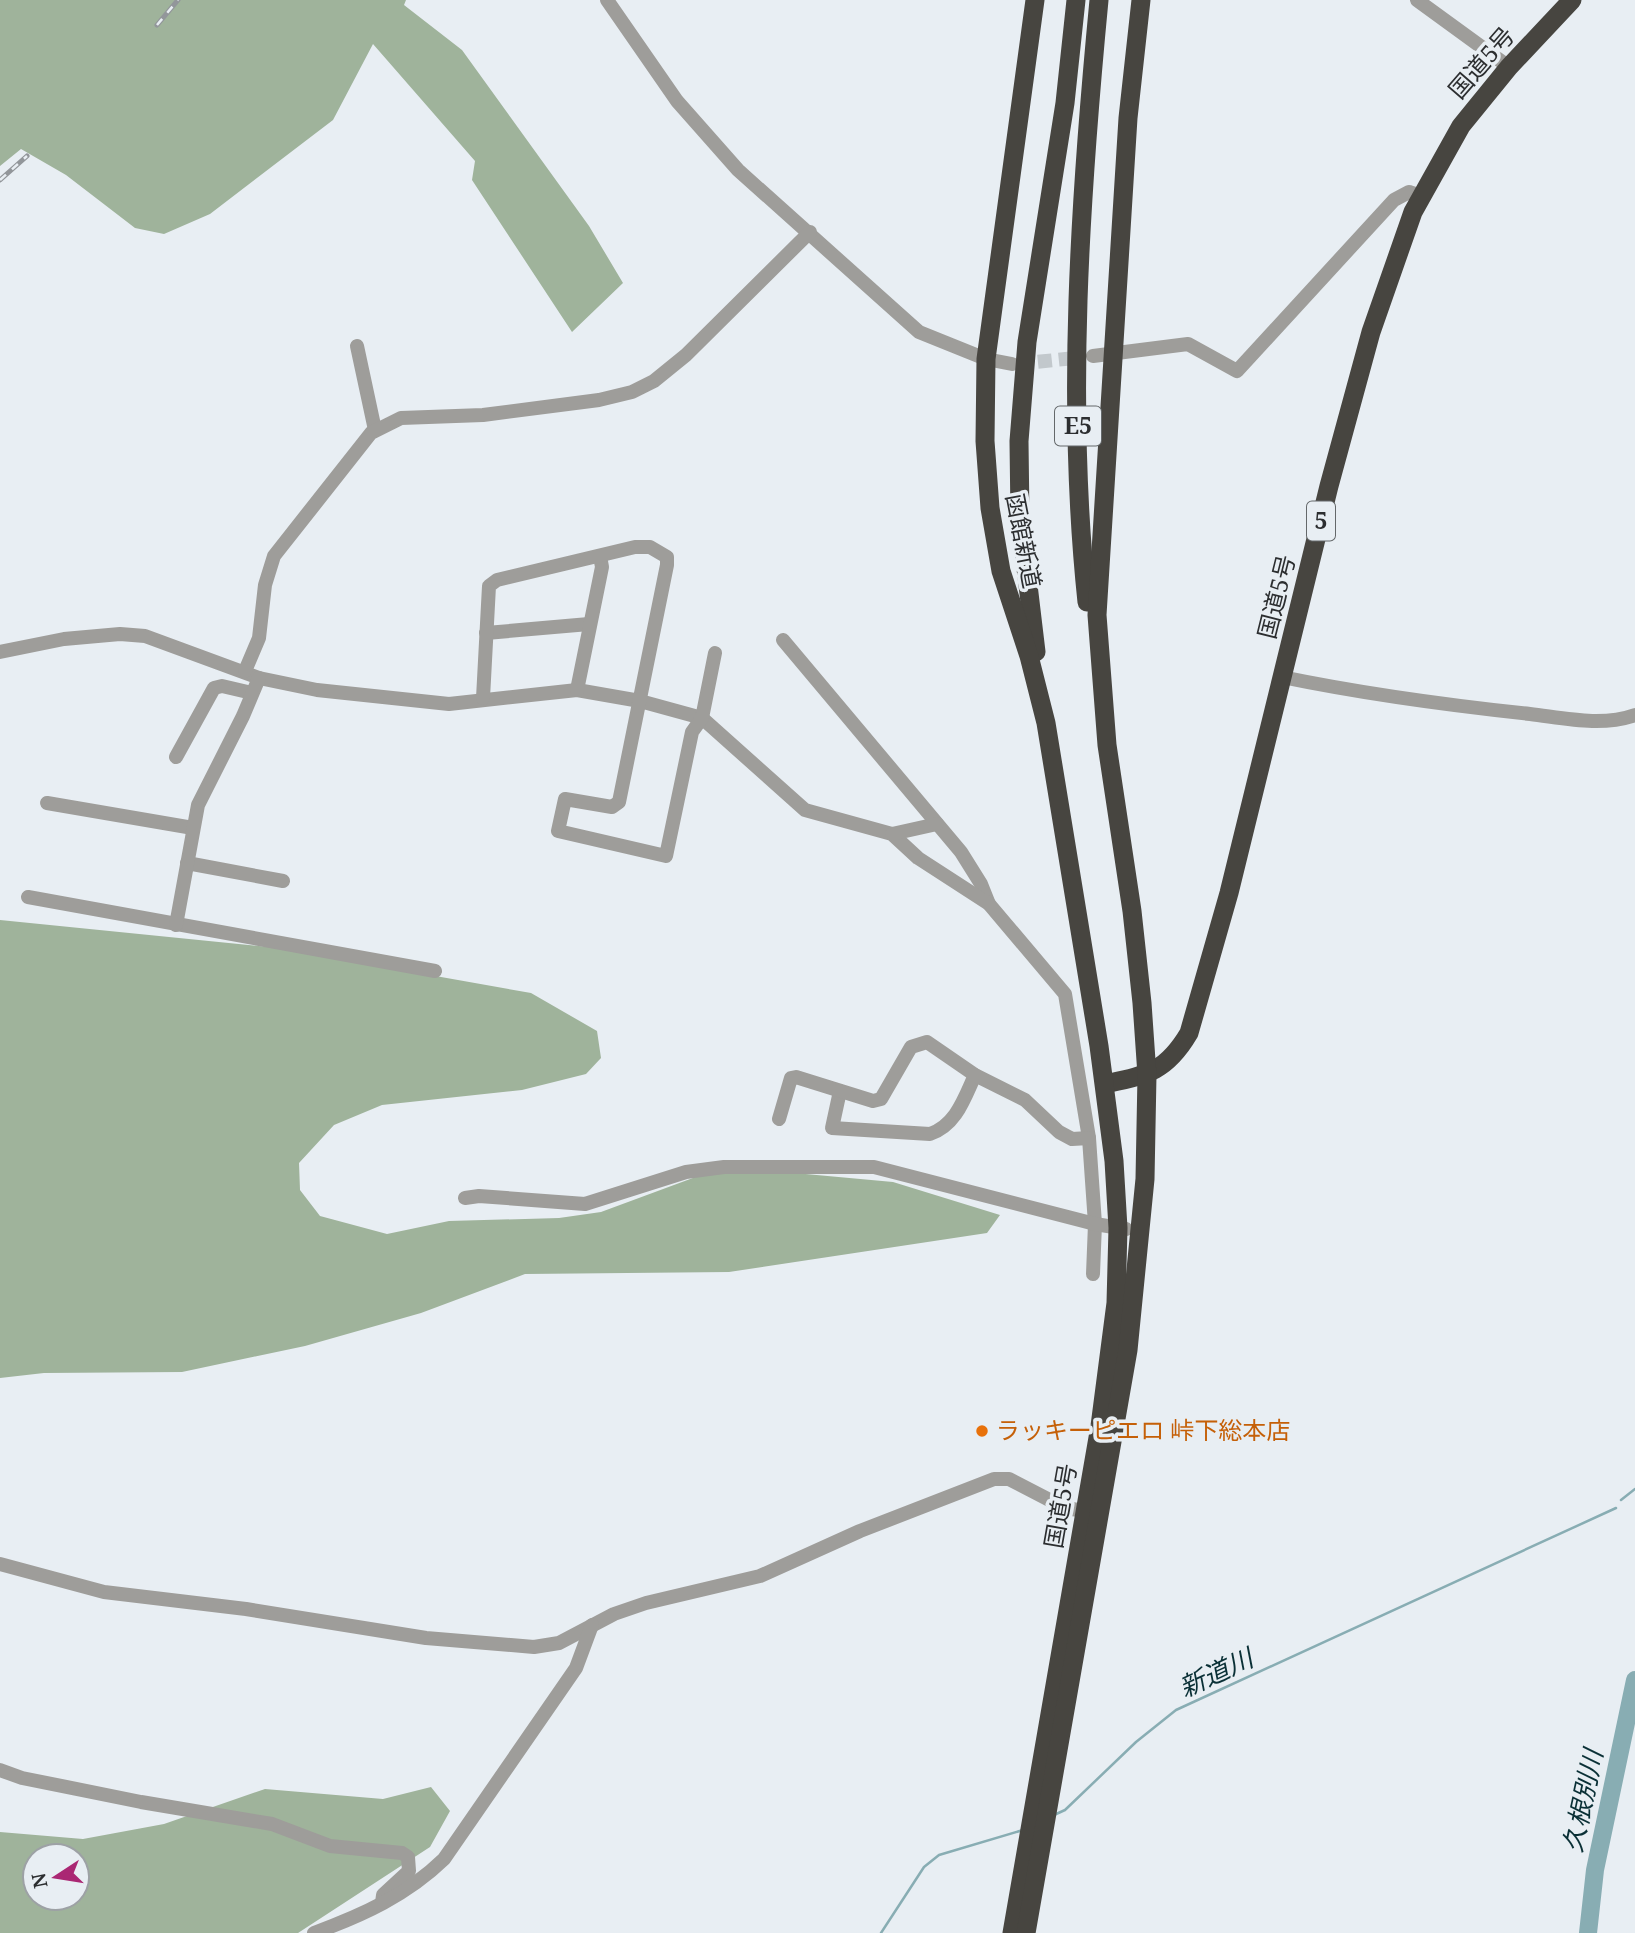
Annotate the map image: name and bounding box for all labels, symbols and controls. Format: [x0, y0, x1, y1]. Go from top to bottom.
street label: 国道5号 [1440, 19, 1521, 105]
road number: E5 [1055, 406, 1101, 446]
street label: 函館新道 [999, 490, 1050, 591]
road number: 5 [1307, 502, 1335, 540]
street label: 国道5号 [1249, 551, 1302, 642]
place label: ラッキーピエロ 峠下総本店 [996, 1413, 1290, 1446]
marker: ラッキーピエロ 峠下総本店 [974, 1423, 990, 1439]
street label: 国道5号 [1036, 1461, 1083, 1551]
water label: 新道川 [1173, 1638, 1261, 1705]
water label: 久根別川 [1554, 1743, 1611, 1855]
north arrow [21, 1842, 91, 1912]
text: N [25, 1870, 54, 1891]

